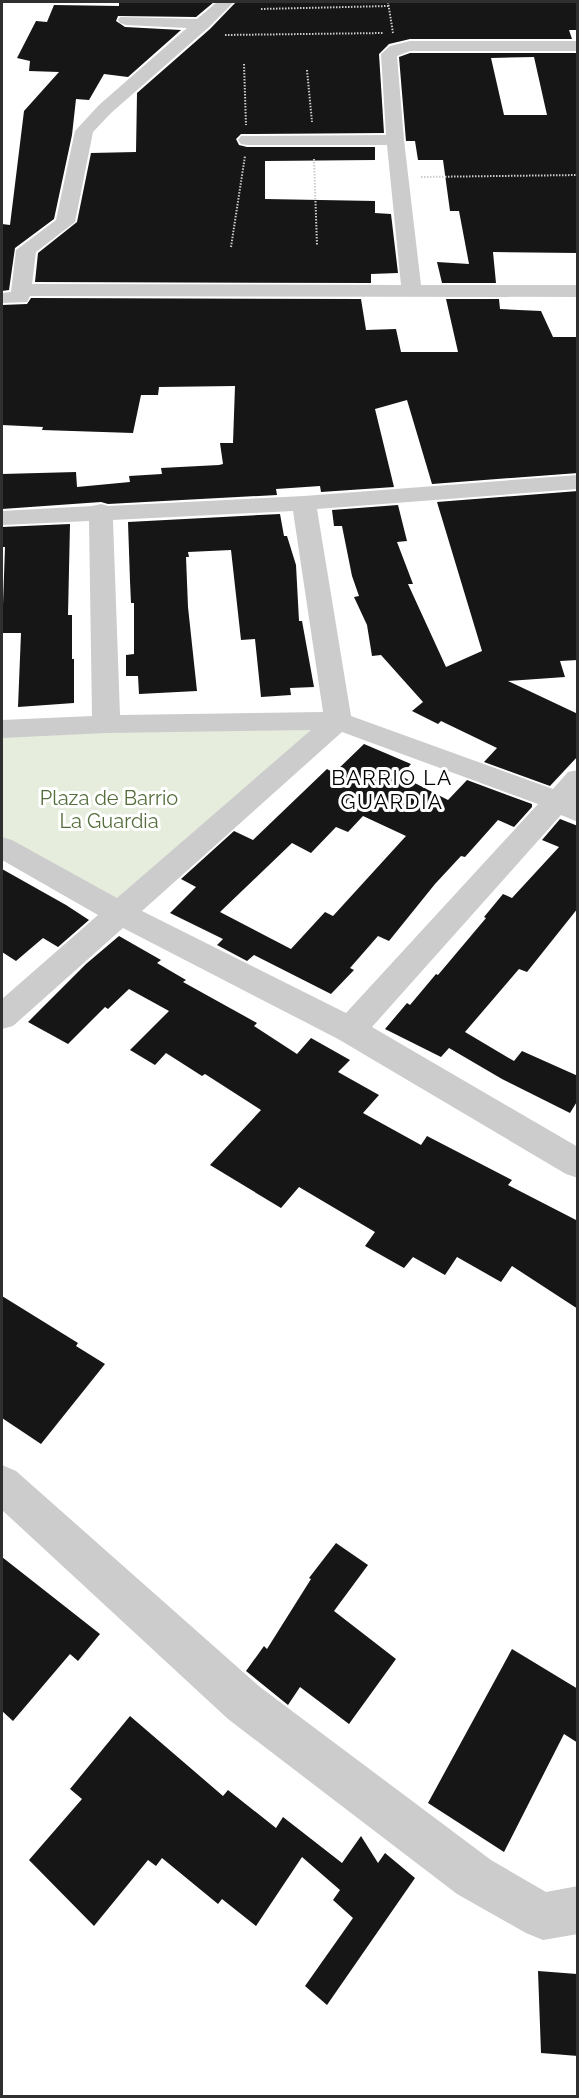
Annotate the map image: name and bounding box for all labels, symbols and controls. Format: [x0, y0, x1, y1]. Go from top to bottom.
district label: BARRIO LA GUARDIA [331, 765, 453, 814]
park label: Plaza de Barrio La Guardia [40, 786, 178, 833]

